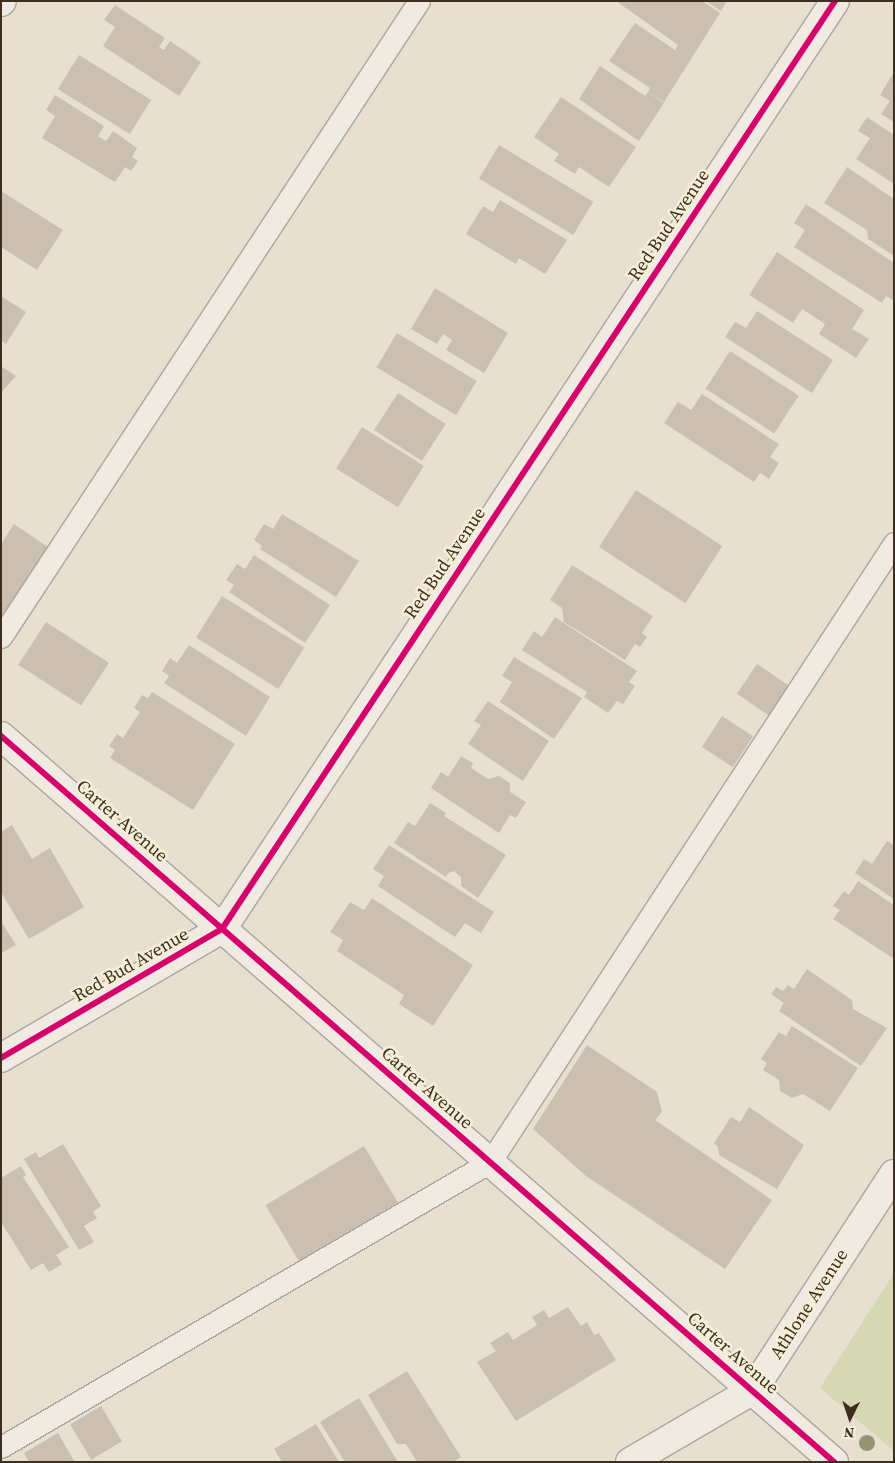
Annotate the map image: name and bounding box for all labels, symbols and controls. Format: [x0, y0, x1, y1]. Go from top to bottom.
street label: Red Bud Avenue [624, 165, 714, 285]
street label: Red Bud Avenue [400, 503, 490, 623]
street label: Carter Avenue [72, 775, 172, 867]
street label: Red Bud Avenue [69, 923, 193, 1007]
street label: Carter Avenue [377, 1042, 477, 1134]
street label: Athlone Avenue [765, 1245, 853, 1363]
street label: Carter Avenue [683, 1307, 783, 1399]
north arrow [825, 1393, 875, 1443]
text: N [843, 1423, 855, 1443]

